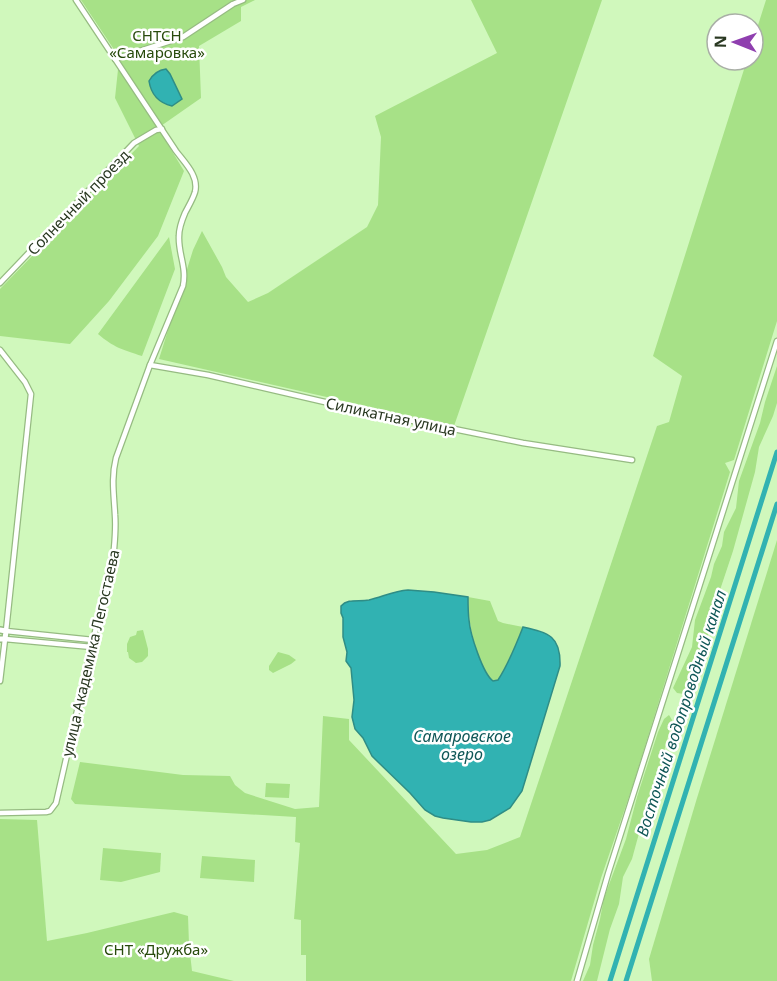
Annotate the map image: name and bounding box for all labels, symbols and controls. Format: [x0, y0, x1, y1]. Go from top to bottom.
north arrow [705, 12, 765, 72]
park label: СНТСН «Самаровка» [109, 25, 205, 62]
text: N [709, 35, 731, 48]
street label: Солнечный проезд [22, 145, 134, 259]
street label: Силикатная улица [324, 392, 458, 440]
street label: улица Академика Легостаева [56, 547, 124, 759]
water label: Восточный водопроводный канал [631, 587, 731, 839]
water label: Самаровское озеро [413, 725, 511, 765]
park label: СНТ «Дружба» [104, 939, 208, 959]

